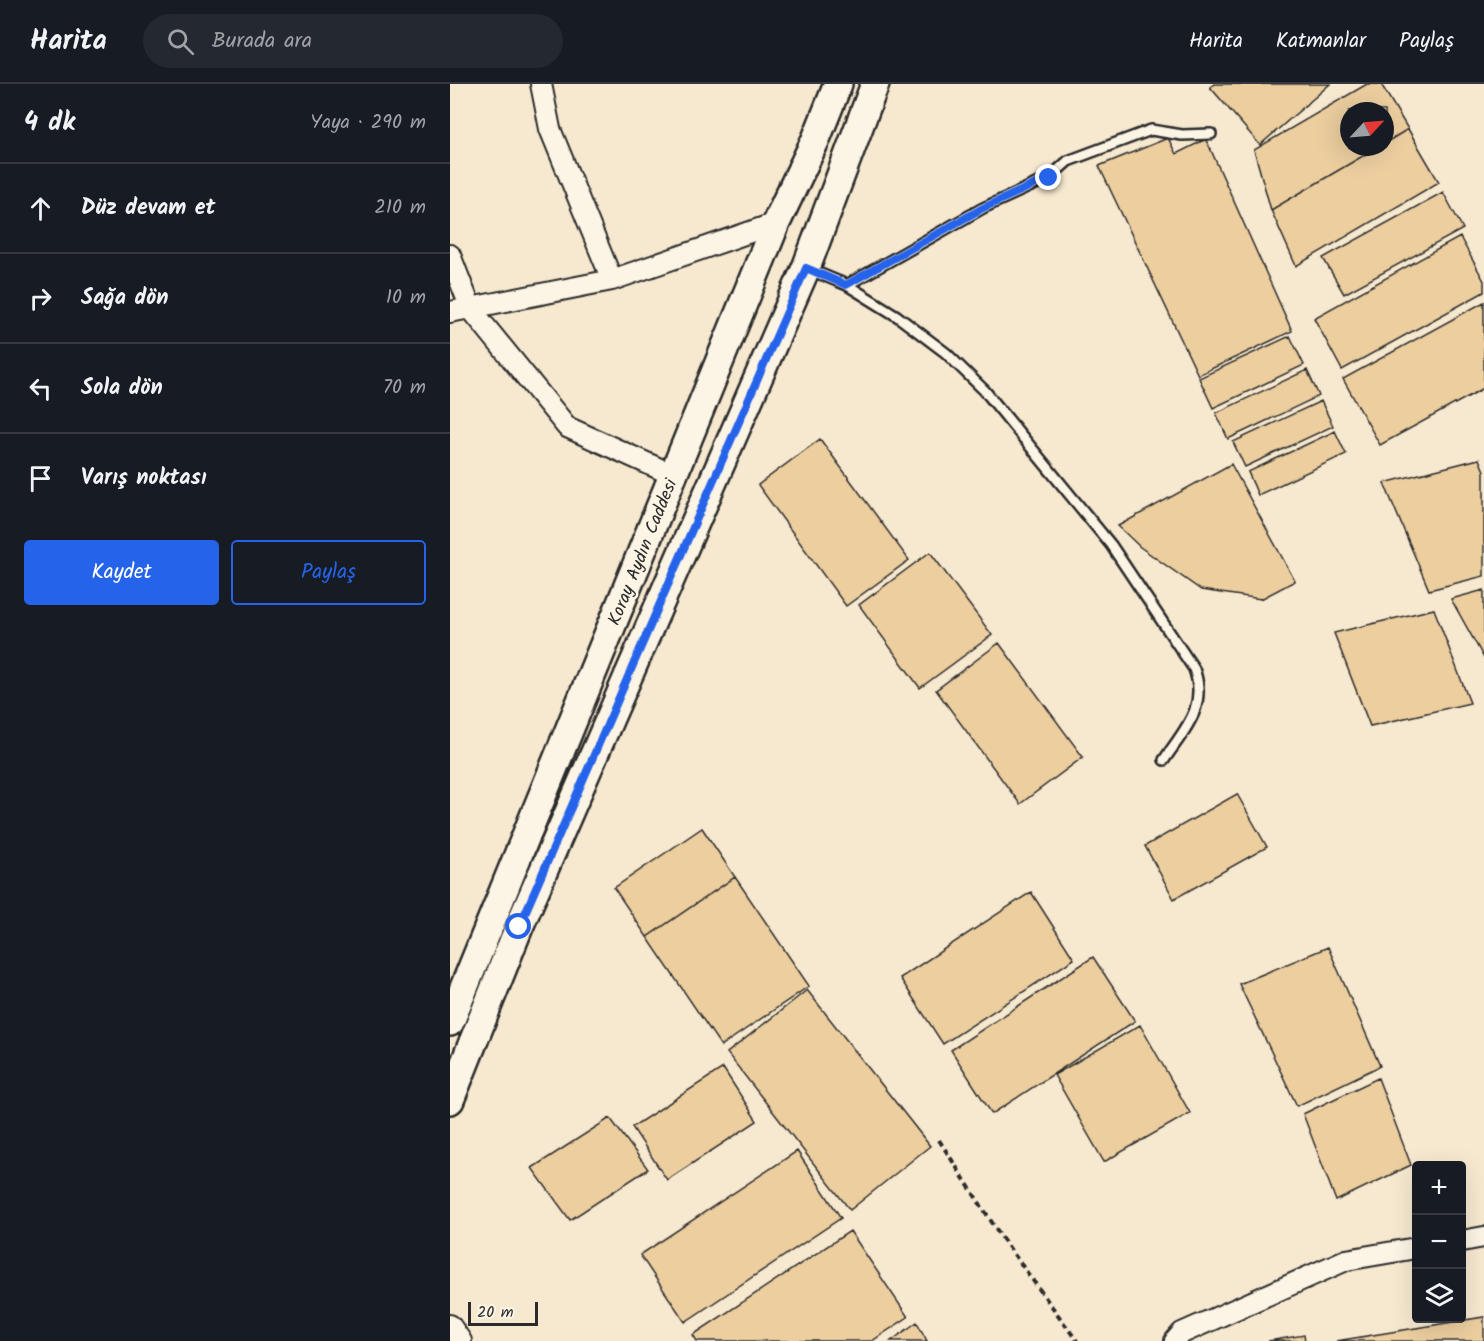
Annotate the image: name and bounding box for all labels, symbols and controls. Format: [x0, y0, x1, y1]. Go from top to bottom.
search box [143, 14, 563, 68]
text: Harita [30, 19, 107, 64]
text: Burada ara [212, 24, 312, 59]
icon: search [164, 25, 197, 58]
text: Harita [1189, 25, 1243, 58]
text: Katmanlar [1276, 25, 1366, 58]
text: Paylaş [1399, 25, 1454, 58]
text: 4 dk [24, 102, 75, 144]
north arrow [1340, 102, 1394, 156]
text: Yaya · 290 m [310, 107, 426, 139]
route end [1035, 164, 1061, 190]
text: Düz devam et [81, 191, 215, 226]
icon: ahead [24, 192, 57, 225]
text: 210 m [374, 192, 426, 224]
text: Sağa dön [81, 281, 168, 316]
icon: right [24, 282, 57, 315]
text: 10 m [386, 282, 426, 314]
text: Sola dön [81, 371, 163, 406]
icon: left [24, 372, 57, 405]
text: 70 m [383, 372, 426, 404]
text: Varış noktası [81, 461, 207, 496]
icon: arrive [24, 462, 57, 495]
street label: Koray Aydın Caddesi [601, 474, 686, 630]
button: Kaydet [24, 540, 219, 605]
button: Paylaş [231, 540, 426, 605]
route start [505, 913, 531, 939]
map controls [1412, 1161, 1466, 1323]
button: + [1412, 1161, 1466, 1215]
button: − [1412, 1215, 1466, 1269]
button: layers [1412, 1269, 1466, 1323]
scale bar [468, 1299, 538, 1326]
text: 20 m [477, 1300, 513, 1325]

